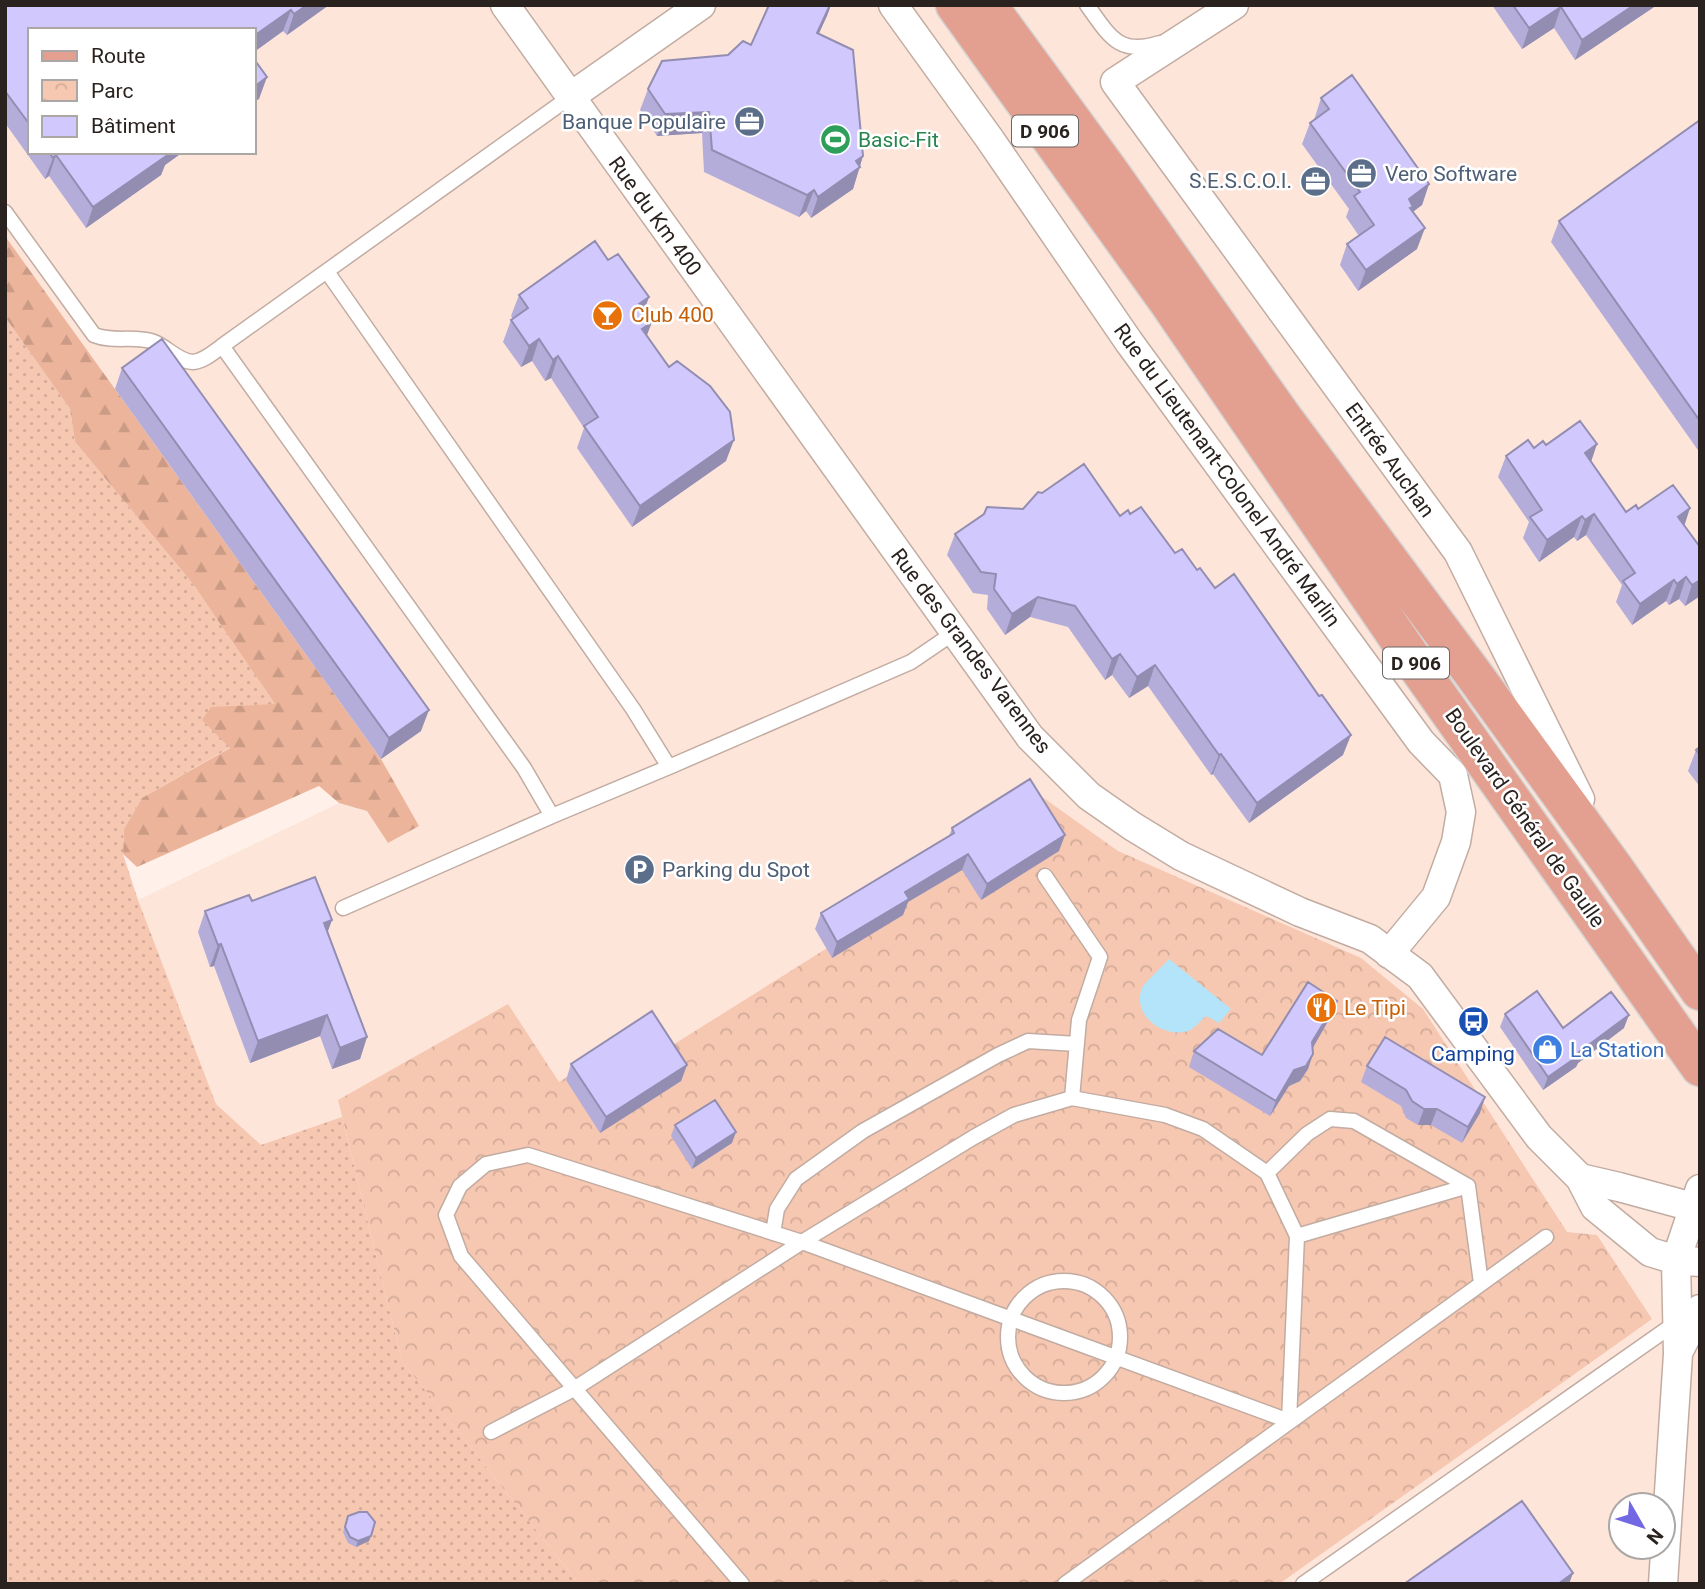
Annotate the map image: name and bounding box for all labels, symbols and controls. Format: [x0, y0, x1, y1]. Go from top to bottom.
legend [28, 28, 256, 154]
text: Route [91, 44, 146, 68]
text: Parc [91, 79, 133, 103]
office icon: Banque Populaire [732, 105, 766, 139]
place label: Banque Populaire [562, 110, 726, 134]
text: Bâtiment [91, 114, 176, 138]
road number: D 906 [1012, 116, 1078, 146]
sports icon: Basic-Fit [818, 123, 852, 157]
place label: Basic-Fit [858, 128, 939, 152]
street label: Rue du Km 400 [604, 152, 706, 280]
office icon: Vero Software [1345, 157, 1379, 191]
place label: Vero Software [1385, 162, 1517, 186]
office icon: S.E.S.C.O.I. [1298, 164, 1332, 198]
place label: S.E.S.C.O.I. [1189, 169, 1292, 193]
bar icon: Club 400 [591, 298, 625, 332]
place label: Club 400 [631, 303, 714, 327]
street label: Rue du Lieutenant-Colonel André Marlin [1109, 319, 1345, 631]
street label: Entrée Auchan [1340, 398, 1440, 522]
street label: Rue des Grandes Varennes [886, 544, 1056, 758]
road number: D 906 [1383, 648, 1449, 678]
street label: Boulevard Général de Gaulle [1440, 704, 1610, 932]
parking icon: Parking du Spot [622, 853, 656, 887]
place label: Parking du Spot [662, 858, 810, 882]
restaurant icon: Le Tipi [1304, 991, 1338, 1025]
place label: Le Tipi [1344, 996, 1406, 1020]
bus stop icon: Camping [1456, 1005, 1490, 1039]
shop icon: La Station [1530, 1033, 1564, 1067]
place label: La Station [1570, 1038, 1664, 1062]
place label: Camping [1431, 1042, 1515, 1066]
north arrow [1607, 1491, 1677, 1561]
text: N [1642, 1524, 1668, 1549]

